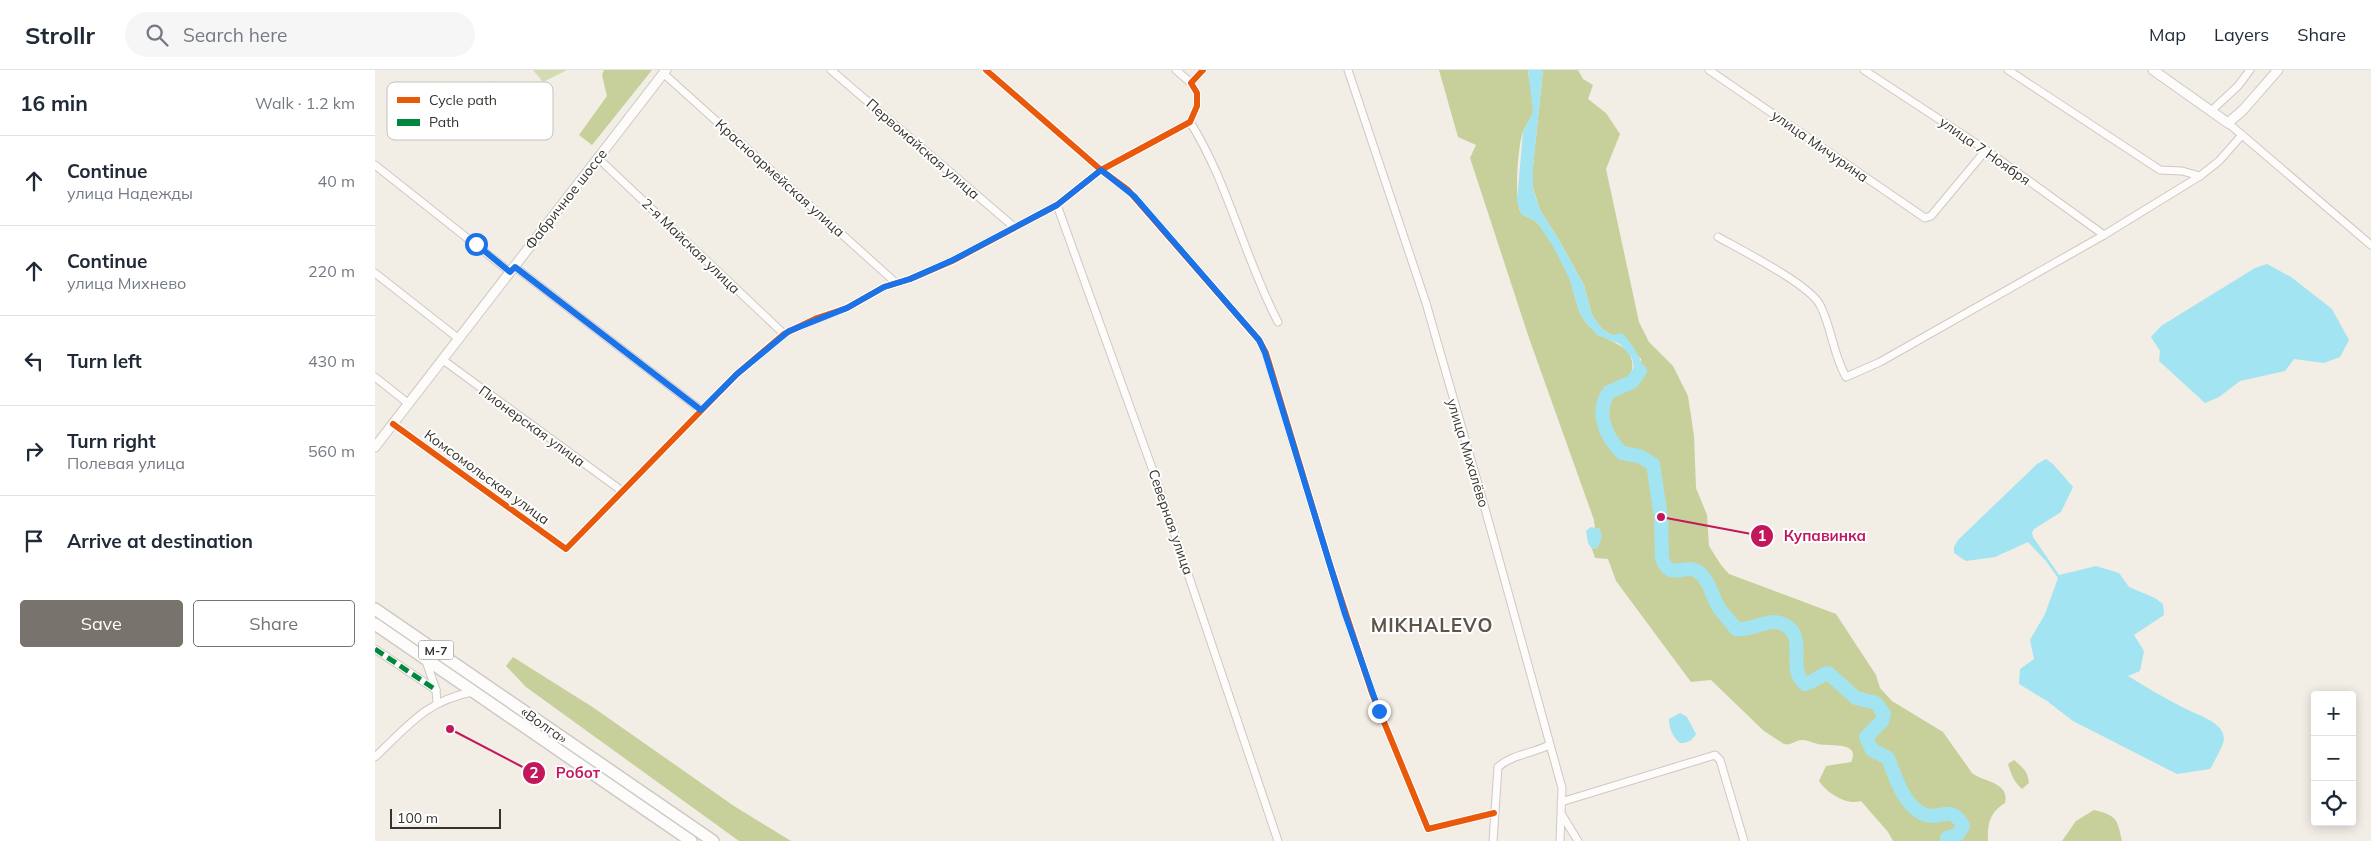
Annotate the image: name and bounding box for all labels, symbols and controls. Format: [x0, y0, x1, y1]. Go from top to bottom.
search box [125, 12, 475, 57]
text: Strollr [25, 20, 95, 50]
icon: search [143, 21, 171, 49]
text: Search here [183, 23, 287, 47]
text: Map [2149, 23, 2186, 46]
text: Layers [2214, 23, 2269, 46]
text: Share [2297, 23, 2346, 46]
legend [387, 82, 553, 140]
text: 16 min [20, 90, 88, 116]
text: Cycle path [429, 91, 497, 109]
text: Walk · 1.2 km [255, 93, 355, 113]
street label: Первомайская улица [863, 95, 983, 203]
street label: улица Мичурина [1768, 106, 1872, 186]
text: Path [429, 113, 459, 131]
street label: улица 7 Ноября [1936, 113, 2034, 189]
street label: Красноармейская улица [712, 115, 848, 241]
street label: Фабричное шоссе [521, 145, 611, 253]
text: Continue [67, 159, 147, 183]
icon: ahead [20, 167, 48, 195]
text: 40 m [318, 171, 355, 191]
text: улица Надежды [67, 183, 193, 203]
street label: 2-я Майская улица [638, 194, 744, 298]
route start [465, 233, 488, 256]
text: Continue [67, 249, 147, 273]
icon: ahead [20, 257, 48, 285]
text: 220 m [308, 261, 355, 281]
text: улица Михнево [67, 273, 186, 293]
icon: left [20, 347, 48, 375]
text: Turn left [67, 349, 142, 373]
text: 430 m [308, 351, 355, 371]
street label: Пионерская улица [475, 381, 589, 471]
street label: улица Михалёво [1443, 396, 1493, 510]
street label: Комсомольская улица [421, 425, 553, 529]
text: Turn right [67, 429, 156, 453]
icon: right [20, 437, 48, 465]
text: 560 m [308, 441, 355, 461]
text: Полевая улица [67, 453, 185, 473]
street label: Северная улица [1145, 467, 1197, 577]
callout: Купавинка [1749, 521, 1876, 551]
text: 1 [1757, 526, 1767, 545]
text: Купавинка [1784, 526, 1866, 545]
icon: arrive [20, 527, 48, 555]
text: Arrive at destination [67, 529, 253, 553]
button: Save [20, 600, 183, 647]
button: Share [193, 600, 355, 647]
district label: MIKHALEVO [1371, 613, 1493, 637]
road number: М-7 [419, 640, 453, 660]
map controls [2311, 691, 2356, 826]
button: + [2311, 691, 2356, 736]
route end [1368, 700, 1391, 723]
street label: «Волга» [517, 702, 571, 748]
button: − [2311, 736, 2356, 781]
callout: Робот [521, 758, 610, 788]
text: 2 [529, 763, 539, 782]
text: Робот [556, 763, 601, 782]
button: locate [2311, 781, 2356, 826]
scale bar [390, 806, 501, 829]
text: 100 m [397, 809, 438, 827]

